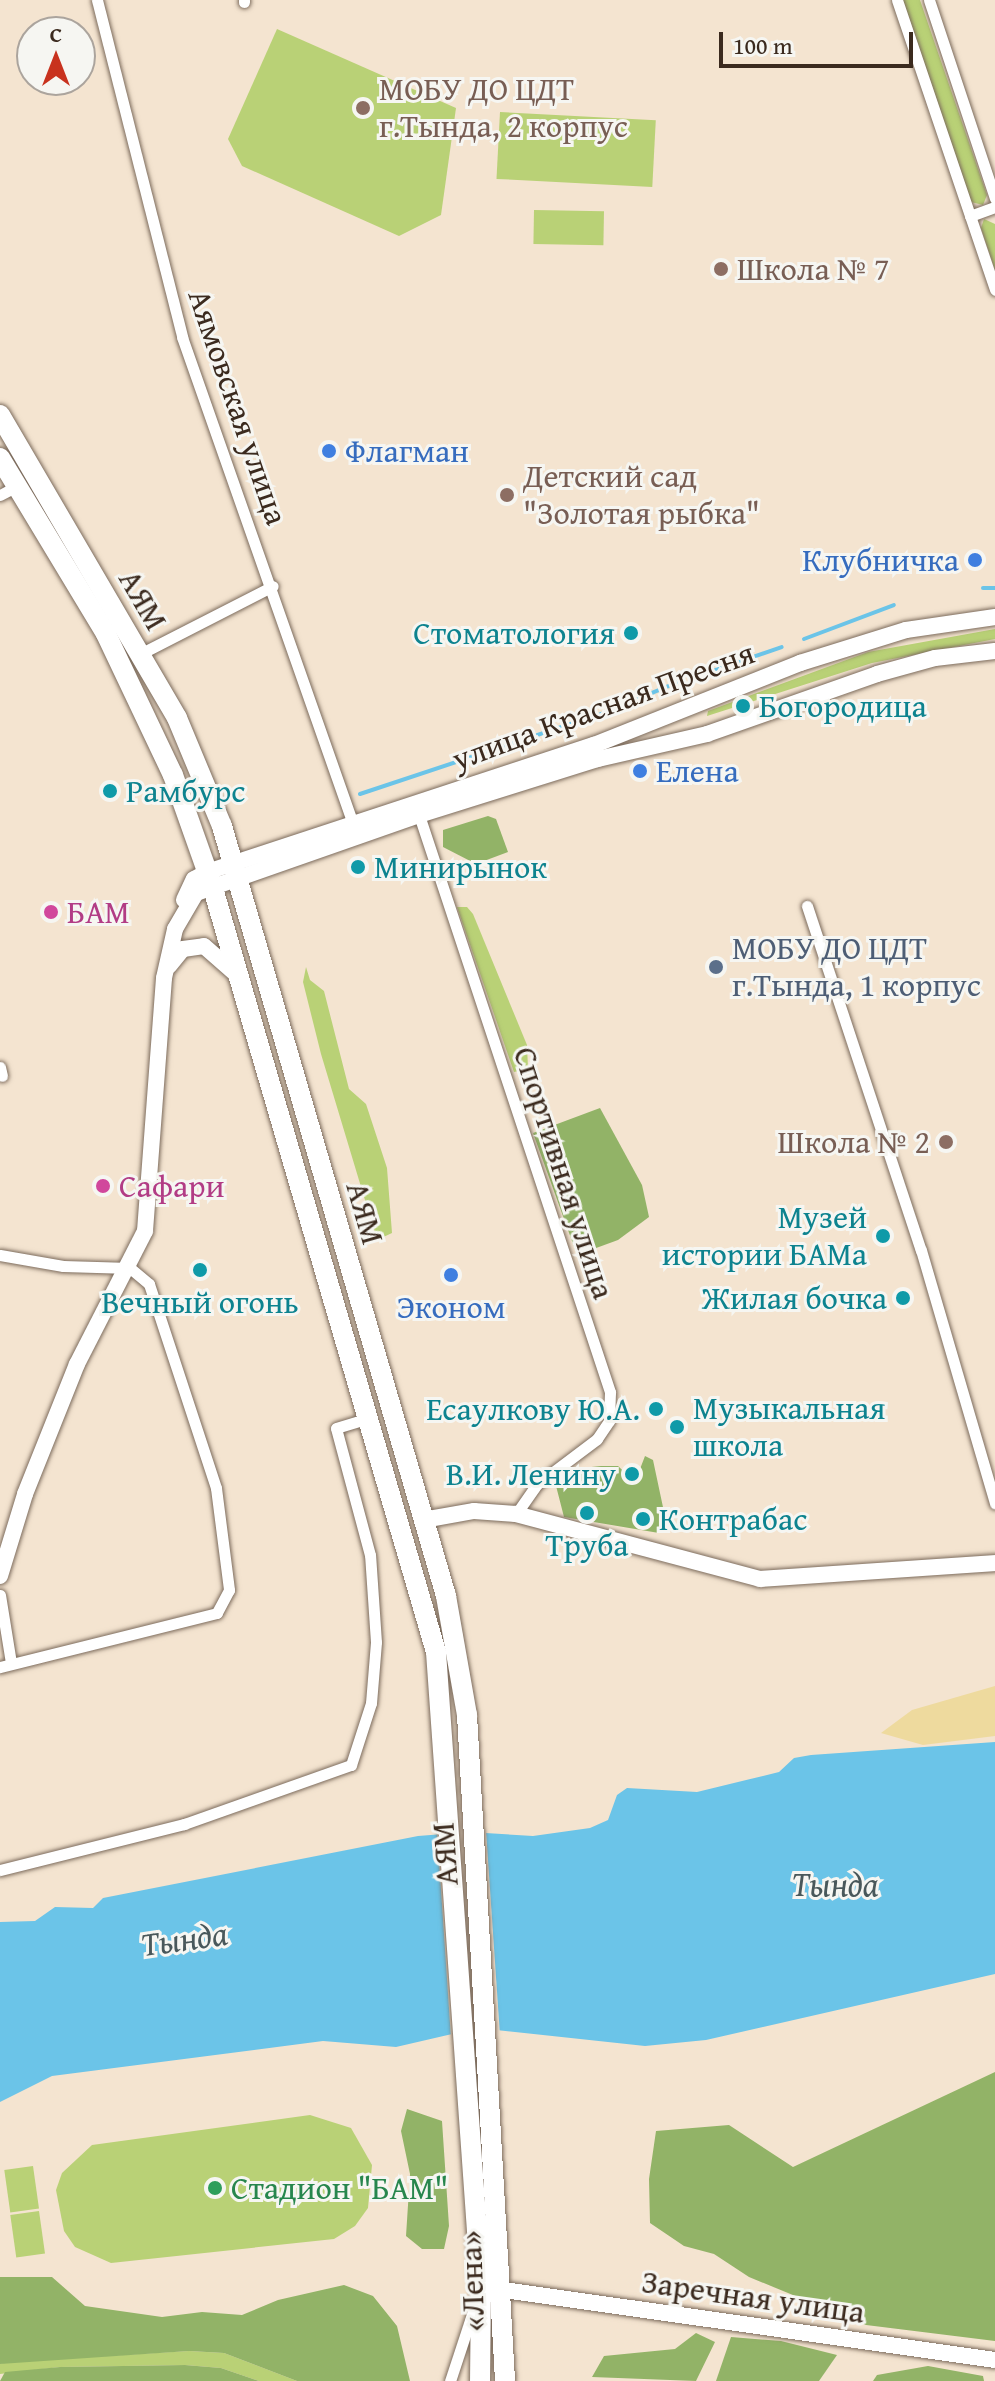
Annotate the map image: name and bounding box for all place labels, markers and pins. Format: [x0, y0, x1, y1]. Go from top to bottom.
place label: МОБУ ДО ЦДТ г.Тында, 2 корпус [379, 71, 628, 146]
marker: МОБУ ДО ЦДТ г.Тында, 2 корпус [354, 99, 372, 117]
place label: Школа № 7 [737, 250, 889, 288]
marker: Школа № 7 [712, 260, 730, 278]
place label: Флагман [345, 432, 469, 470]
marker: Флагман [320, 442, 338, 460]
place label: Детский сад "Золотая рыбка" [523, 458, 760, 533]
marker: Детский сад "Золотая рыбка" [498, 486, 516, 504]
place label: Клубничка [802, 541, 959, 579]
marker: Клубничка [966, 551, 984, 569]
place label: Стоматология [413, 614, 615, 652]
marker: Стоматология [622, 624, 640, 642]
place label: Богородица [759, 687, 927, 725]
marker: Богородица [734, 697, 752, 715]
place label: Елена [656, 752, 739, 790]
marker: Елена [631, 762, 649, 780]
place label: Рамбурс [126, 772, 245, 810]
marker: Рамбурс [101, 782, 119, 800]
place label: Минирынок [374, 848, 547, 886]
marker: Минирынок [349, 858, 367, 876]
place label: БАМ [67, 893, 130, 931]
marker: БАМ [42, 903, 60, 921]
place label: МОБУ ДО ЦДТ г.Тында, 1 корпус [732, 930, 981, 1005]
marker: МОБУ ДО ЦДТ г.Тында, 1 корпус [707, 958, 725, 976]
place label: Школа № 2 [778, 1123, 930, 1161]
marker: Школа № 2 [937, 1133, 955, 1151]
place label: Сафари [119, 1167, 225, 1205]
marker: Сафари [94, 1177, 112, 1195]
place label: Музей истории БАМа [662, 1199, 867, 1274]
marker: Музей истории БАМа [874, 1227, 892, 1245]
marker: Вечный огонь [191, 1261, 209, 1279]
marker: Эконом [442, 1266, 460, 1284]
place label: Жилая бочка [702, 1279, 887, 1317]
place label: Вечный огонь [101, 1283, 299, 1321]
place label: Эконом [396, 1288, 506, 1326]
marker: Жилая бочка [894, 1289, 912, 1307]
place label: Есаулкову Ю.А. [426, 1390, 640, 1428]
place label: Музыкальная школа [693, 1390, 885, 1465]
marker: Есаулкову Ю.А. [647, 1400, 665, 1418]
marker: Музыкальная школа [668, 1418, 686, 1436]
place label: В.И. Ленину [446, 1455, 616, 1493]
marker: В.И. Ленину [623, 1465, 641, 1483]
place label: Контрабас [659, 1500, 807, 1538]
marker: Труба [578, 1504, 596, 1522]
marker: Контрабас [634, 1510, 652, 1528]
place label: Труба [545, 1526, 629, 1564]
place label: Стадион "БАМ" [231, 2169, 448, 2207]
marker: Стадион "БАМ" [206, 2179, 224, 2197]

